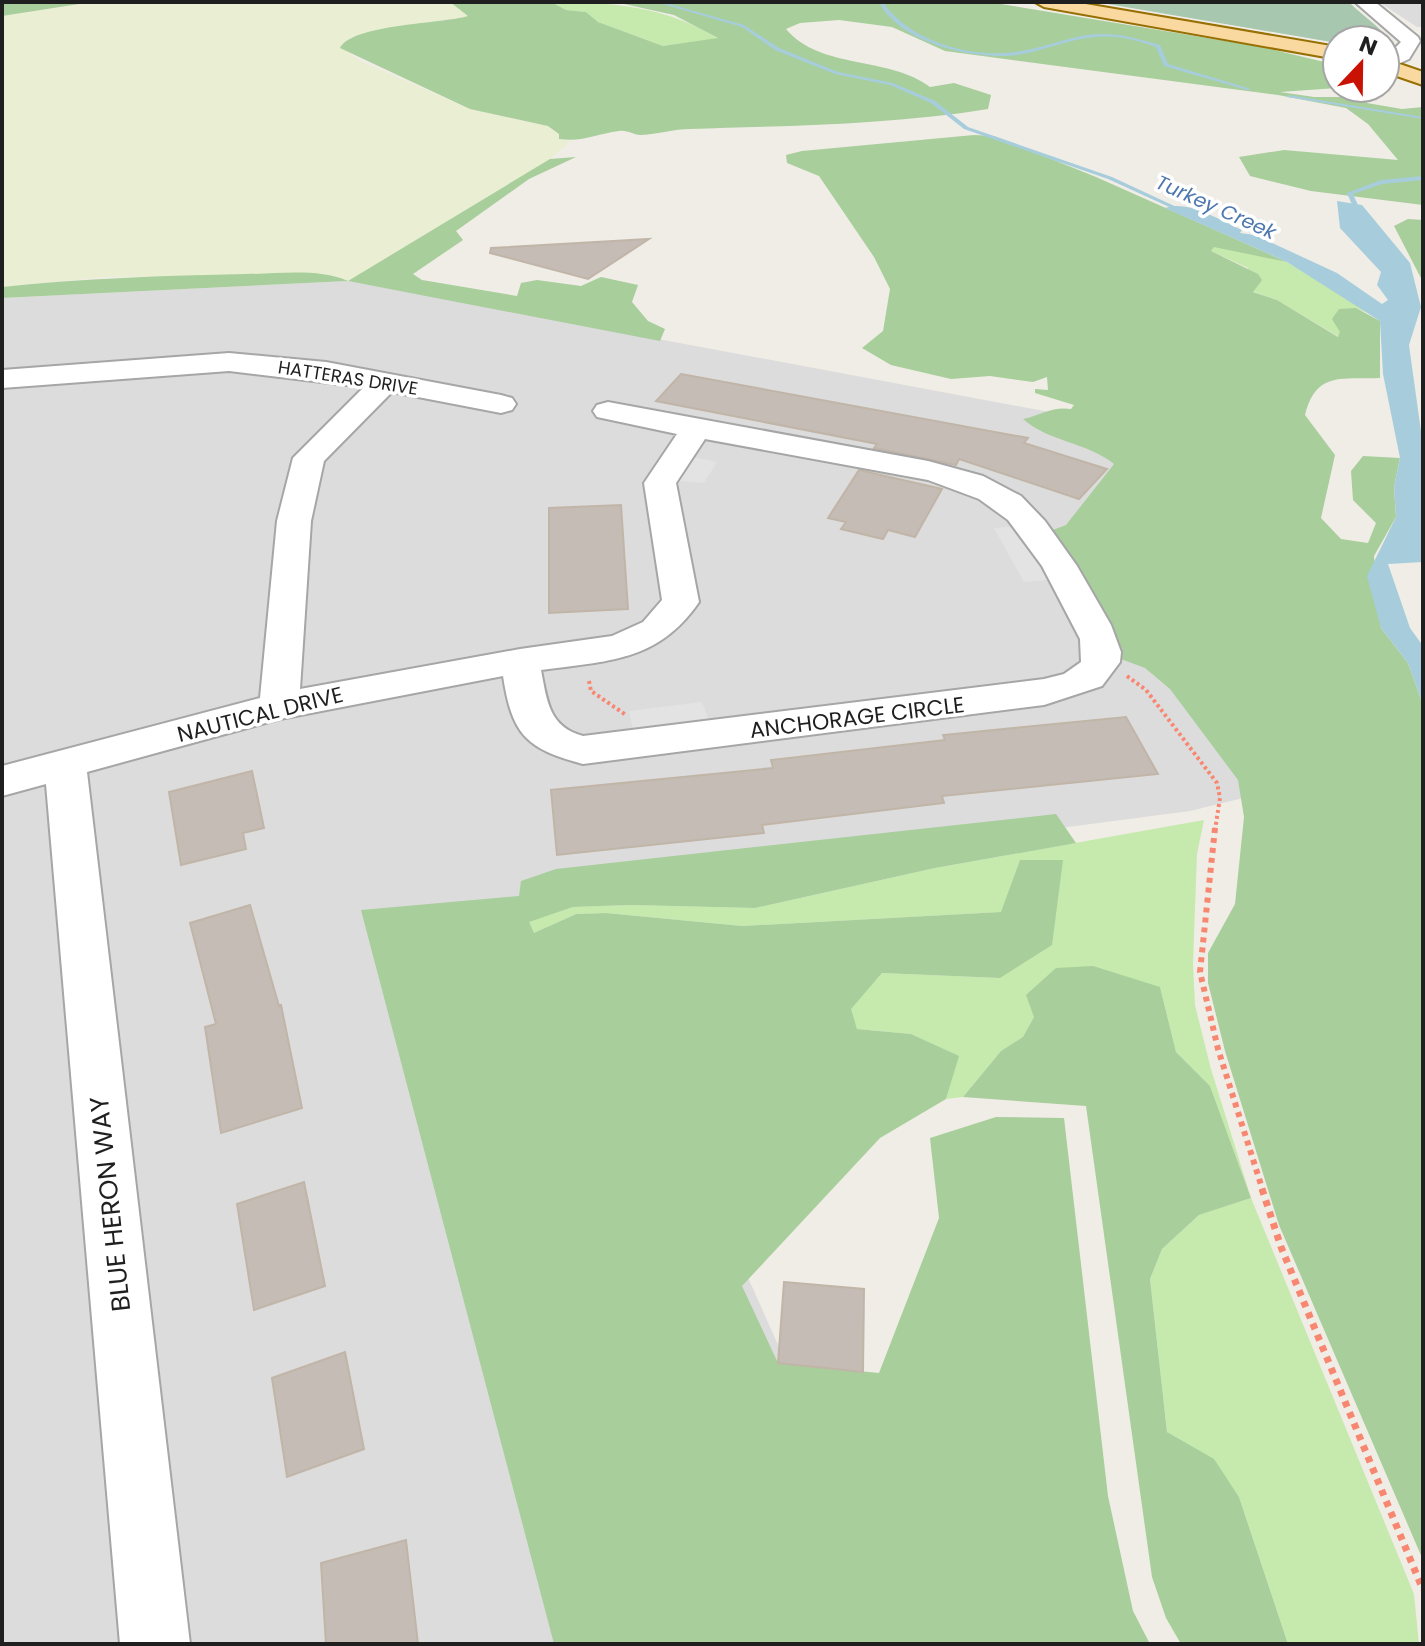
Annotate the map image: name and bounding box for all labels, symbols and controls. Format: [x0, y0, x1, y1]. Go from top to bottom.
north arrow [1321, 24, 1401, 104]
text: N [1355, 28, 1382, 63]
water label: Turkey Creek [1151, 168, 1282, 247]
street label: HATTERAS DRIVE [276, 354, 420, 401]
street label: NAUTICAL DRIVE [174, 679, 346, 750]
street label: ANCHORAGE CIRCLE [748, 689, 966, 746]
street label: BLUE HERON WAY [81, 1095, 139, 1313]

